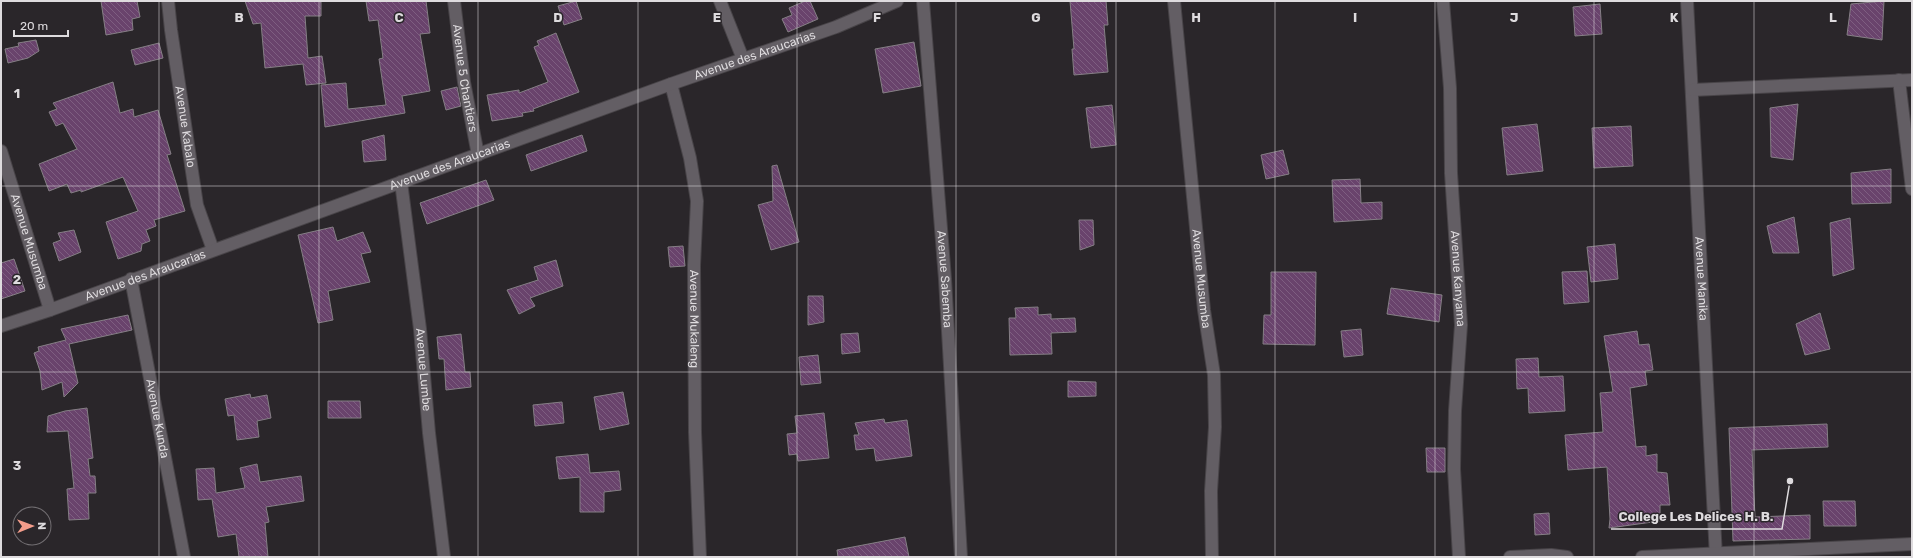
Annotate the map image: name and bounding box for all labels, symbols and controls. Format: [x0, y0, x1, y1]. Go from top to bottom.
text: B [234, 10, 244, 25]
text: C [394, 10, 404, 25]
text: D [553, 10, 563, 25]
text: E [713, 10, 721, 25]
text: F [873, 10, 881, 25]
text: G [1031, 10, 1041, 25]
text: H [1191, 10, 1201, 25]
text: I [1353, 10, 1357, 25]
text: J [1510, 10, 1518, 25]
text: K [1670, 10, 1679, 25]
text: L [1829, 10, 1837, 25]
scale bar [14, 12, 68, 38]
text: 20 m [20, 19, 48, 33]
street label: Avenue 5 Chantiers [450, 23, 480, 133]
street label: Avenue des Araucarias [692, 28, 817, 83]
street label: Avenue Kabalo [172, 85, 198, 169]
text: 1 [14, 86, 20, 101]
street label: Avenue des Araucarias [387, 136, 512, 193]
street label: Avenue Musumba [8, 192, 50, 291]
street label: Avenue Musumba [1189, 228, 1214, 329]
street label: Avenue Sabemba [934, 230, 955, 328]
street label: Avenue Kanyama [1448, 230, 1468, 327]
street label: Avenue Manika [1692, 236, 1711, 321]
street label: Avenue des Araucarias [83, 247, 208, 304]
street label: Avenue Mukaleng [687, 270, 702, 368]
text: 2 [13, 272, 21, 287]
street label: Avenue Lumbe [413, 327, 434, 412]
street label: Avenue Kunda [143, 378, 172, 459]
text: 3 [13, 458, 22, 473]
callout: College Les Delices H. B. [1611, 504, 1782, 529]
north arrow [12, 506, 52, 546]
text: College Les Delices H. B. [1618, 509, 1774, 524]
text: N [35, 522, 48, 530]

